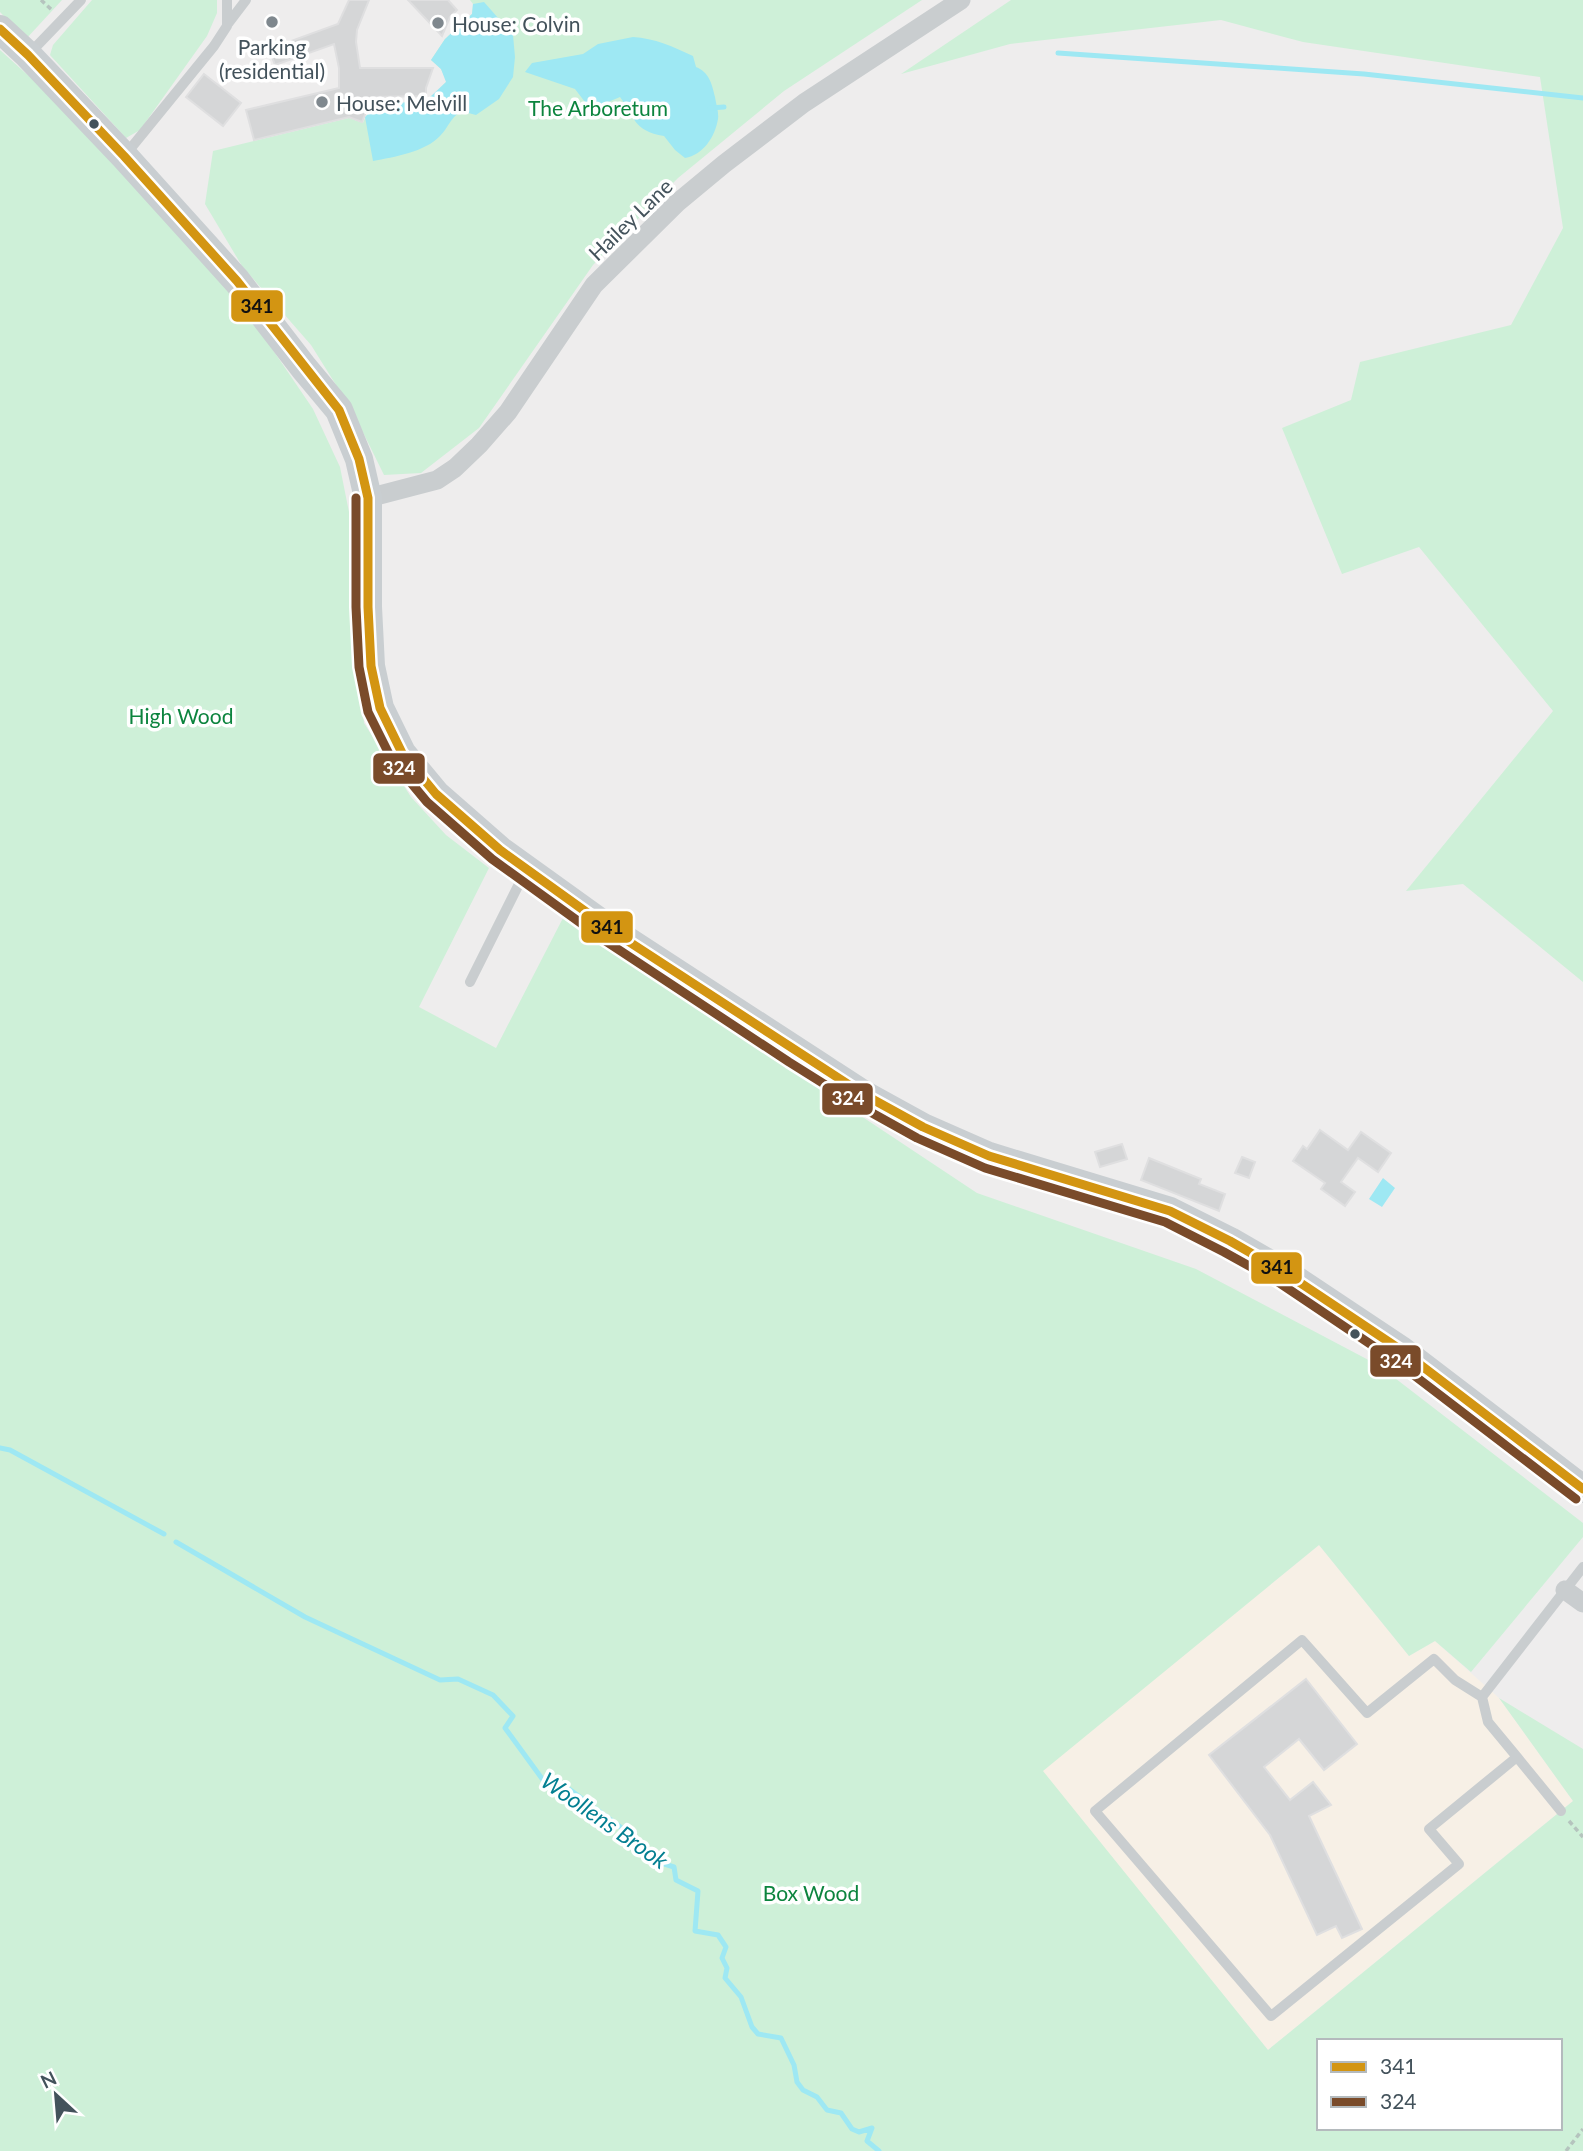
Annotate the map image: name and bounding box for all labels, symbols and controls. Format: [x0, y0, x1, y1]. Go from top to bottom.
place label: House: Colvin [452, 11, 580, 36]
marker: Parking (residential) [264, 14, 280, 30]
marker: House: Colvin [430, 15, 446, 31]
place label: Parking (residential) [219, 34, 325, 83]
place label: House: Melvill [336, 90, 467, 115]
marker: House: Melvill [314, 94, 330, 110]
park label: The Arboretum [528, 95, 668, 120]
unlabelled marker [87, 117, 101, 131]
street label: Hailey Lane [583, 173, 677, 265]
line badge: 341 [230, 289, 284, 323]
text: 341 [240, 294, 274, 317]
park label: High Wood [129, 703, 233, 728]
line badge: 324 [372, 752, 426, 785]
text: 324 [382, 756, 416, 779]
line badge: 341 [580, 910, 634, 944]
text: 341 [590, 915, 624, 938]
line badge: 324 [821, 1082, 874, 1116]
text: 324 [831, 1086, 865, 1109]
line badge: 341 [1250, 1251, 1303, 1285]
text: 341 [1260, 1255, 1294, 1278]
unlabelled marker [1348, 1327, 1362, 1341]
line badge: 324 [1369, 1344, 1422, 1378]
text: 324 [1379, 1349, 1413, 1372]
water label: Woollens Brook [536, 1766, 675, 1875]
park label: Box Wood [763, 1880, 859, 1905]
legend [1317, 2039, 1562, 2130]
text: 341 [1380, 2053, 1417, 2078]
north arrow [21, 2060, 91, 2130]
text: N [37, 2066, 60, 2093]
text: 324 [1380, 2088, 1417, 2113]

